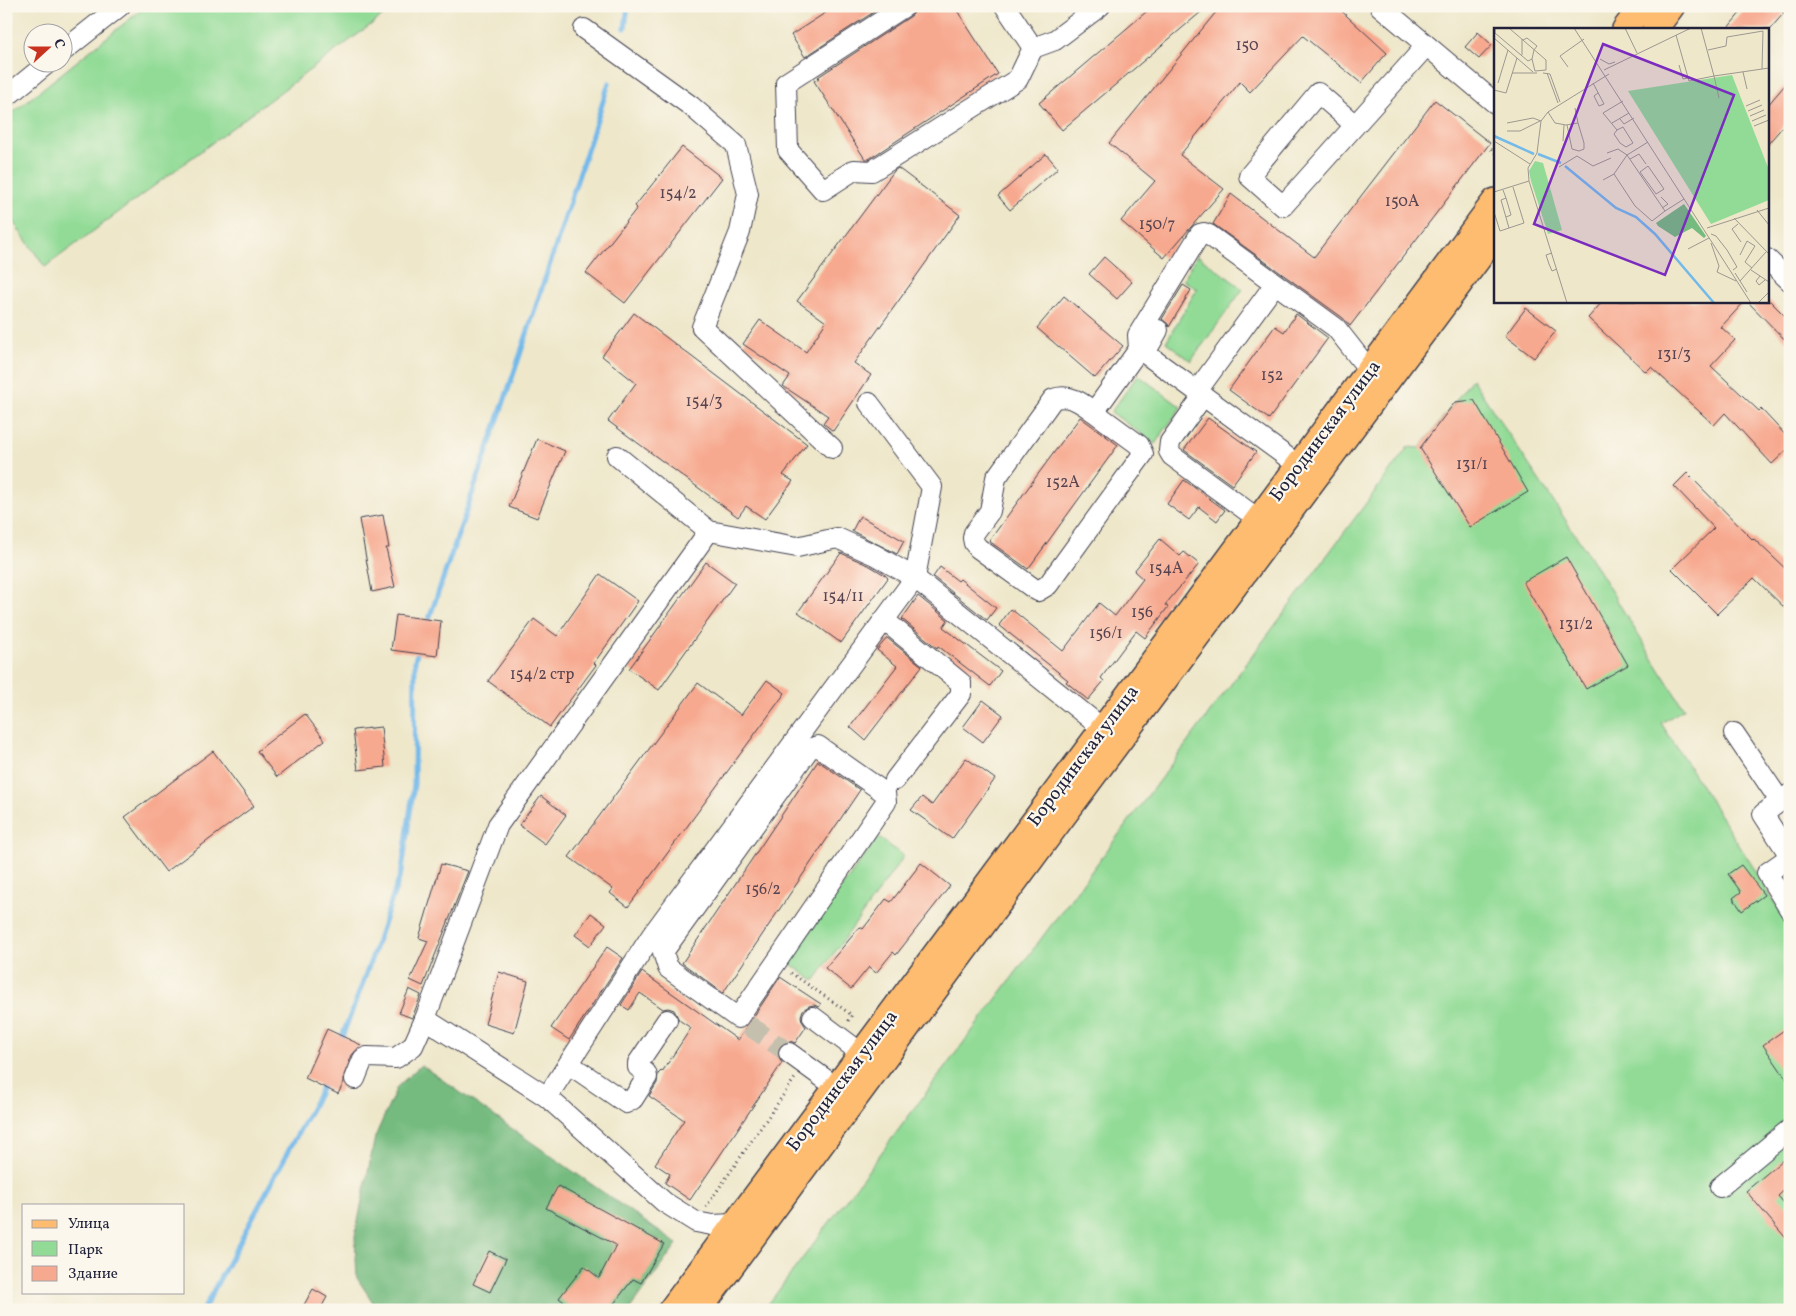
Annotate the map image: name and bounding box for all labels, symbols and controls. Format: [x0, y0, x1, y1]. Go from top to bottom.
north arrow [22, 22, 72, 72]
inset map [1494, 28, 1768, 302]
house number: 150 [1235, 35, 1259, 57]
text: С [48, 36, 69, 51]
house number: 154/2 [659, 183, 697, 205]
house number: 150А [1385, 191, 1419, 213]
house number: 150/7 [1139, 214, 1175, 236]
house number: 131/3 [1657, 344, 1691, 366]
street label: Бородинская улица [1264, 355, 1387, 507]
house number: 152 [1261, 365, 1283, 387]
house number: 154/3 [685, 391, 723, 413]
house number: 131/1 [1456, 454, 1488, 476]
house number: 152А [1046, 472, 1080, 494]
house number: 154А [1149, 558, 1183, 580]
house number: 154/11 [822, 586, 864, 608]
house number: 156 [1131, 602, 1153, 624]
house number: 131/2 [1559, 614, 1593, 636]
house number: 156/1 [1089, 623, 1123, 645]
house number: 154/2 стр [510, 664, 574, 686]
street label: Бородинская улица [1022, 680, 1145, 832]
house number: 156/2 [745, 879, 781, 901]
street label: Бородинская улица [781, 1005, 904, 1157]
legend [22, 1204, 185, 1294]
text: Улица [68, 1214, 110, 1235]
text: Парк [68, 1240, 103, 1261]
text: Здание [68, 1264, 118, 1285]

